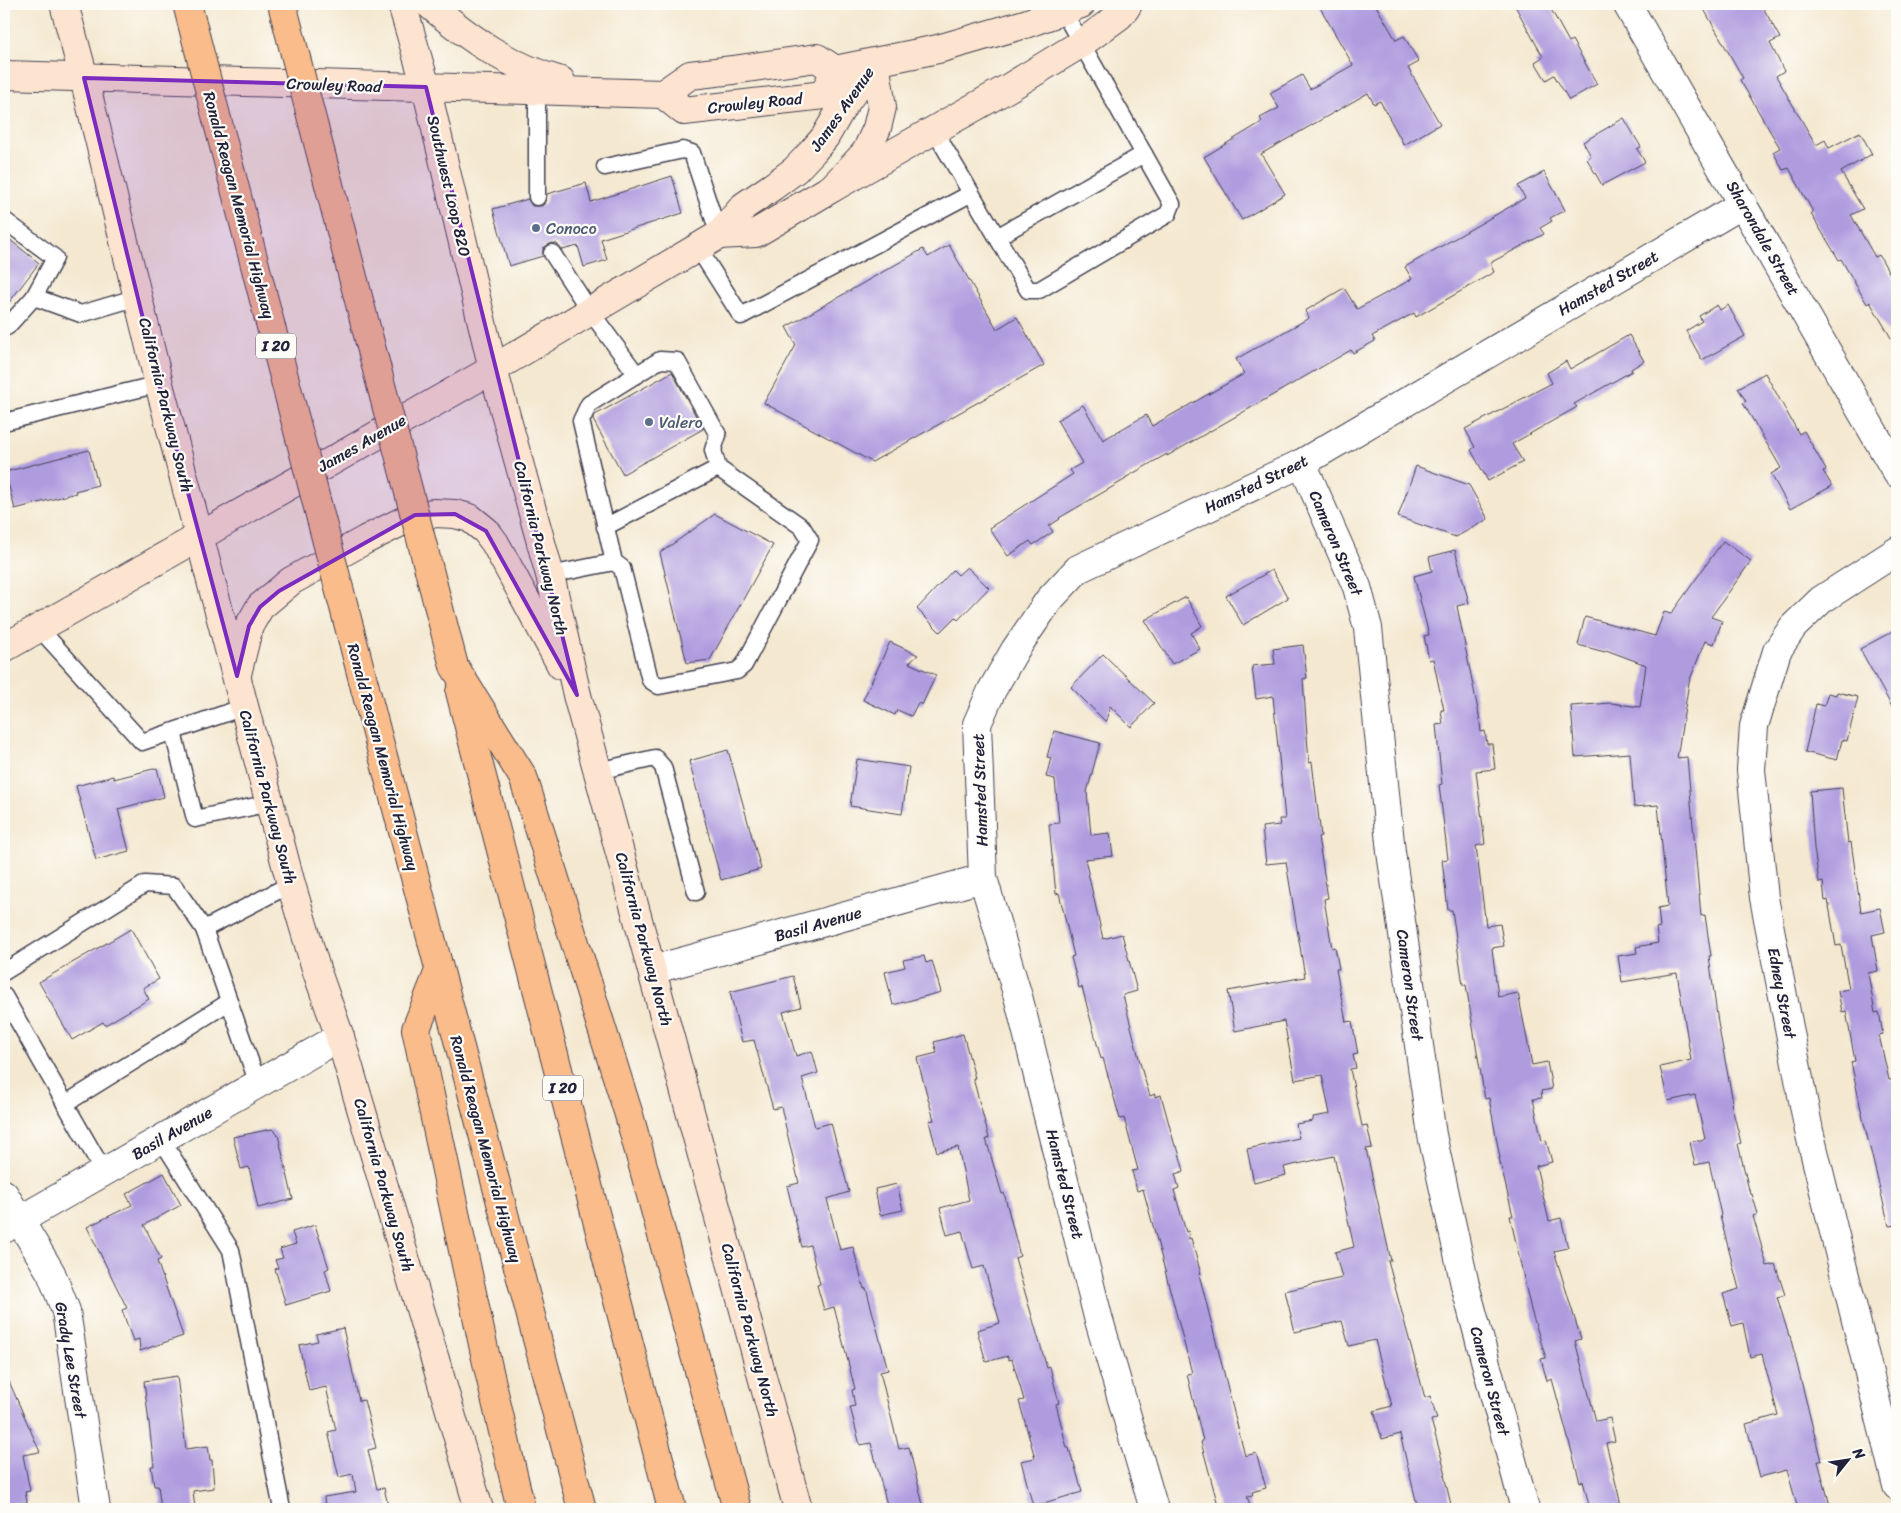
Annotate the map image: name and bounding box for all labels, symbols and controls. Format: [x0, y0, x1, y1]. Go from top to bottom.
street label: James Avenue [801, 60, 882, 159]
street label: Crowley Road [286, 69, 384, 101]
street label: Crowley Road [706, 83, 805, 122]
street label: Ronald Reagan Memorial Highway [195, 88, 284, 323]
street label: Southwest Loop 820 [419, 112, 479, 260]
street label: Sharondale Street [1718, 175, 1808, 301]
place label: Conoco [546, 214, 597, 243]
marker: Conoco [530, 222, 542, 234]
street label: Hamsted Street [1552, 242, 1664, 324]
street label: California Parkway South [130, 314, 202, 496]
road number: I 20 [256, 334, 296, 358]
street label: James Avenue [311, 406, 412, 481]
place label: Valero [659, 408, 703, 437]
marker: Valero [643, 416, 655, 428]
street label: Hamsted Street [1199, 446, 1313, 522]
street label: California Parkway North [505, 458, 577, 638]
street label: Cameron Street [1301, 486, 1372, 601]
street label: Ronald Reagan Memorial Highway [339, 640, 428, 875]
street label: California Parkway South [231, 707, 305, 887]
street label: Hamsted Street [964, 733, 996, 847]
street label: California Parkway North [607, 849, 681, 1029]
street label: Basil Avenue [771, 898, 865, 950]
street label: Cameron Street [1388, 927, 1432, 1043]
street label: Edney Street [1759, 945, 1805, 1042]
street label: Ronald Reagan Memorial Highway [442, 1032, 531, 1267]
road number: I 20 [543, 1076, 583, 1100]
street label: California Parkway South [345, 1095, 423, 1275]
street label: Basil Avenue [126, 1098, 218, 1168]
street label: Hamsted Street [1037, 1126, 1093, 1242]
street label: California Parkway North [713, 1240, 787, 1420]
street label: Grady Lee Street [46, 1299, 96, 1421]
street label: Cameron Street [1461, 1323, 1519, 1440]
north arrow [1824, 1436, 1874, 1486]
text: N [1845, 1442, 1872, 1464]

